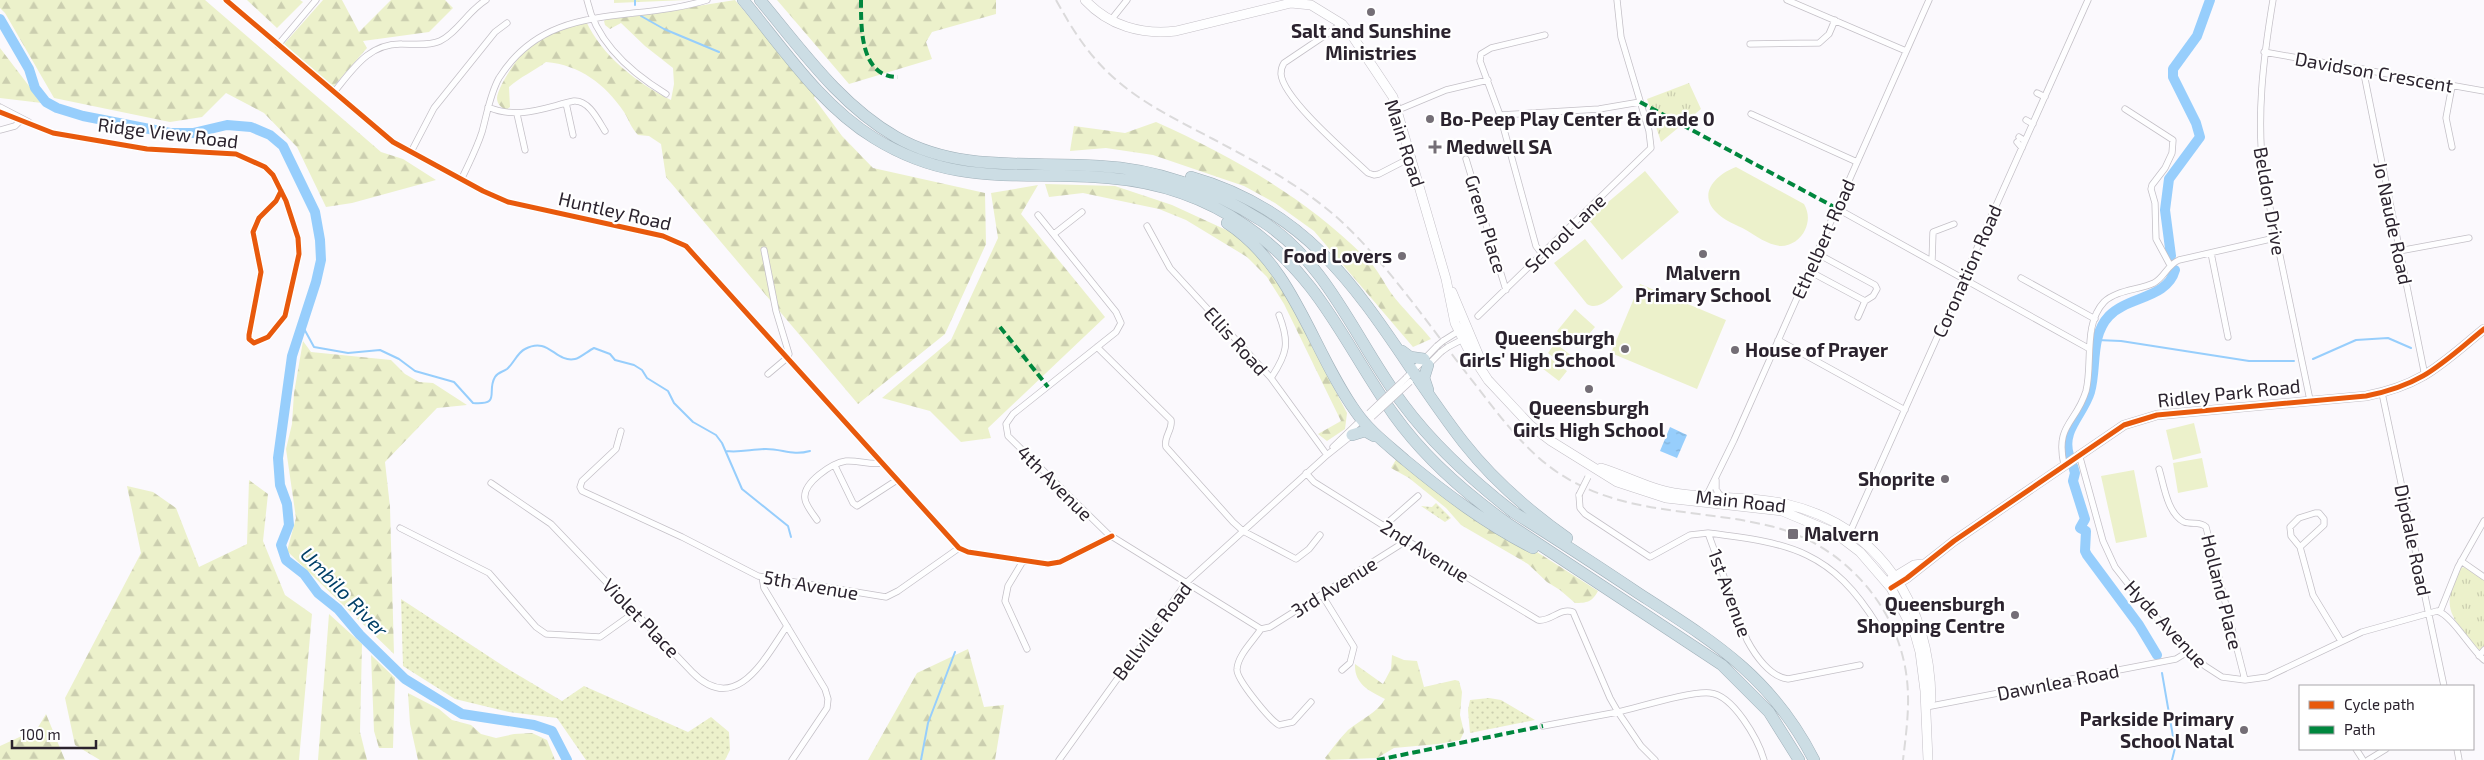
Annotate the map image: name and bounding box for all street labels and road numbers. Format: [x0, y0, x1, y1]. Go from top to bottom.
street label: Davidson Crescent [2293, 46, 2455, 97]
street label: Main Road [1381, 96, 1430, 190]
street label: Ridge View Road [96, 112, 240, 153]
street label: Beldon Drive [2250, 145, 2291, 257]
street label: Jo Naude Road [2369, 159, 2418, 287]
street label: Green Place [1461, 172, 1512, 276]
street label: Ethelbert Road [1786, 175, 1859, 302]
street label: Huntley Road [556, 186, 674, 235]
street label: School Lane [1519, 188, 1610, 277]
street label: Coronation Road [1927, 201, 2006, 341]
street label: Ellis Road [1200, 302, 1273, 380]
street label: Ridley Park Road [2156, 374, 2302, 411]
street label: 4th Avenue [1013, 440, 1098, 525]
street label: Dipdale Road [2390, 482, 2437, 598]
street label: Main Road [1695, 484, 1787, 517]
street label: 2nd Avenue [1377, 514, 1474, 587]
street label: Holland Place [2197, 532, 2248, 652]
street label: 1st Avenue [1704, 546, 1757, 640]
street label: 3rd Avenue [1287, 551, 1381, 622]
street label: 5th Avenue [762, 565, 860, 604]
street label: Violet Place [598, 573, 685, 662]
street label: Hyde Avenue [2120, 575, 2213, 672]
street label: Bellville Road [1107, 577, 1196, 684]
street label: Dawnlea Road [1995, 658, 2121, 705]

